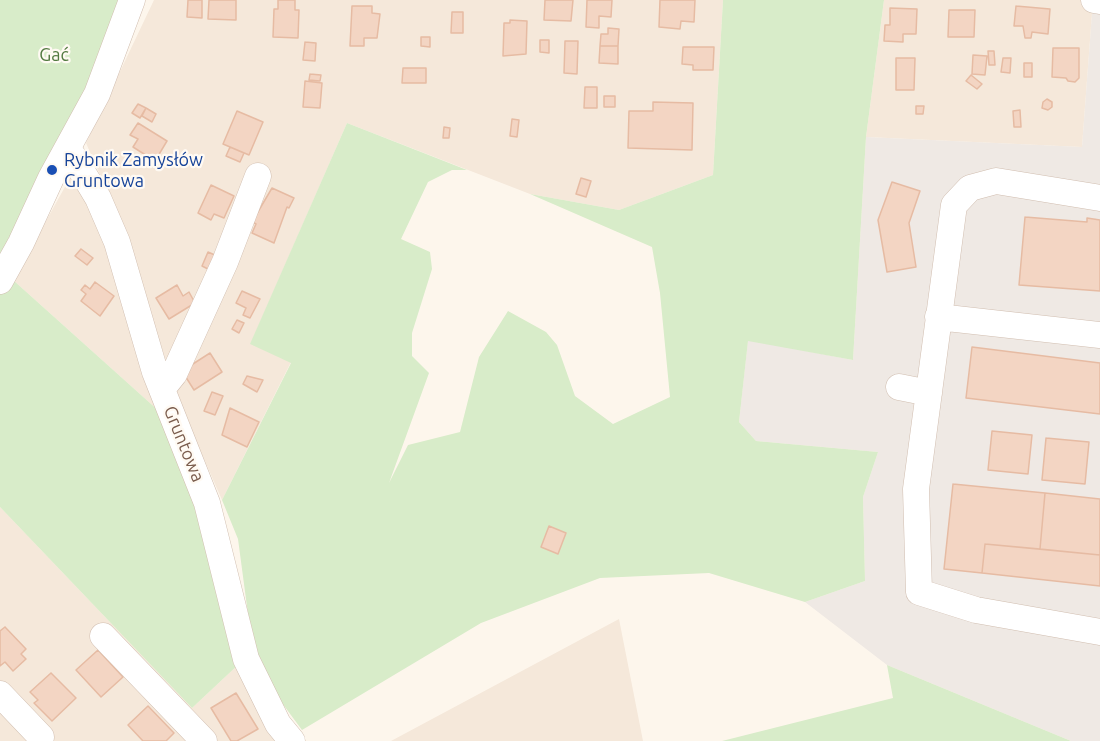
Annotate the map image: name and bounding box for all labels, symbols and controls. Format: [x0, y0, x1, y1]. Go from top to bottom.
park label: Gać [39, 44, 69, 66]
place label: Rybnik Zamysłów Gruntowa [64, 149, 203, 192]
marker: Rybnik Zamysłów Gruntowa [45, 163, 59, 177]
street label: Gruntowa [159, 403, 209, 485]

